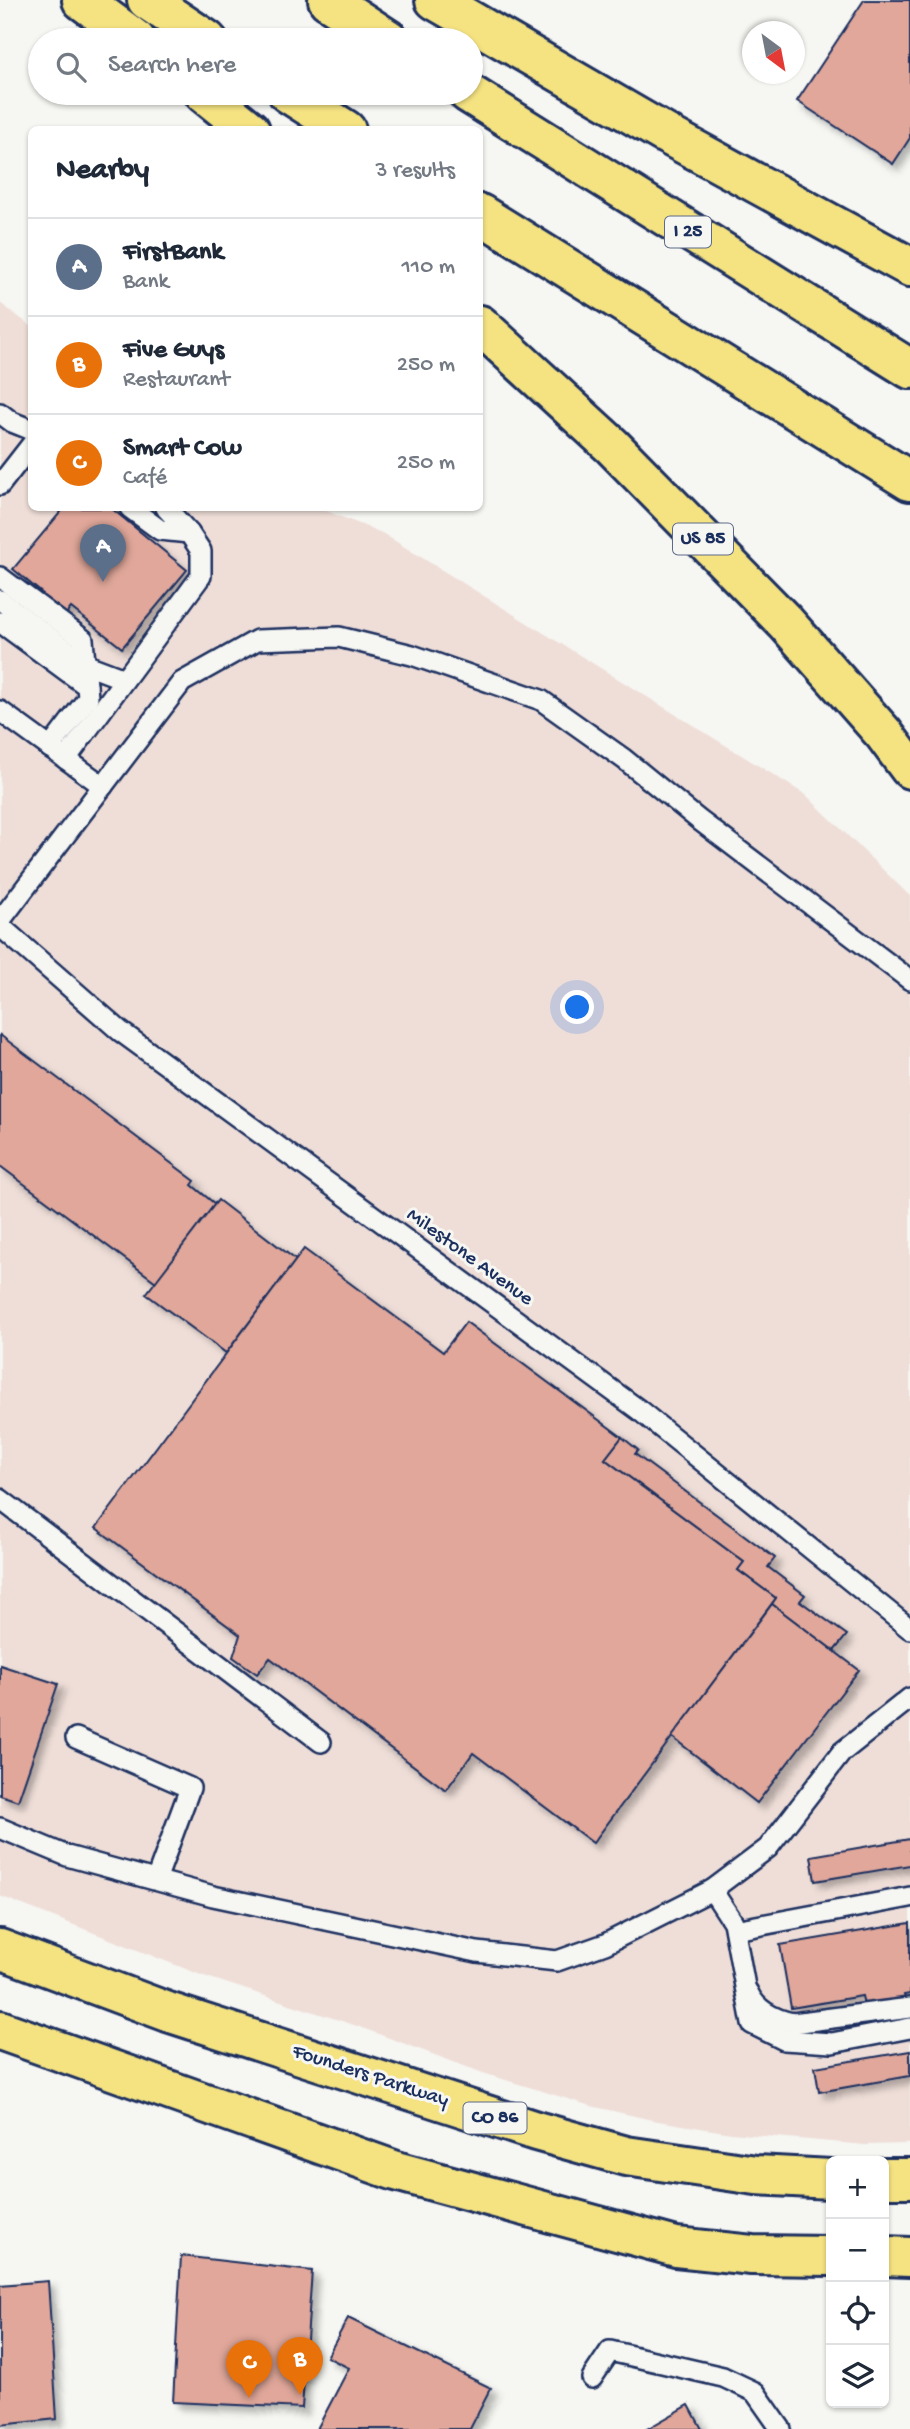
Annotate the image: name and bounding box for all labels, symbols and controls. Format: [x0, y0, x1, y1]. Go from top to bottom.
north arrow [742, 21, 805, 84]
search box [28, 28, 483, 105]
icon: search [52, 48, 90, 86]
text: Search here [108, 51, 236, 82]
text: Nearby [56, 154, 149, 189]
text: 3 results [375, 158, 455, 185]
road number: I 25 [665, 216, 711, 248]
text: FirstBank [123, 238, 223, 269]
text: A [72, 254, 86, 281]
text: 110 m [402, 254, 455, 281]
text: Bank [123, 269, 169, 296]
text: Five Guys [123, 336, 224, 367]
text: B [73, 352, 85, 379]
text: 250 m [397, 352, 455, 379]
text: Restaurant [123, 367, 230, 394]
text: Smart Cow [123, 434, 242, 465]
text: C [73, 450, 85, 477]
text: 250 m [397, 450, 455, 477]
text: Café [123, 465, 167, 492]
pin: A [80, 524, 126, 582]
road number: US 85 [673, 524, 733, 554]
your location [560, 990, 594, 1024]
street label: Milestone Avenue [401, 1204, 538, 1313]
street label: Founders Parkway [288, 2040, 451, 2114]
road number: CO 86 [463, 2102, 526, 2134]
map controls [826, 2156, 889, 2408]
button: + [826, 2156, 889, 2219]
button: − [826, 2219, 889, 2282]
button: locate [826, 2282, 889, 2345]
pin: B [277, 2337, 323, 2395]
pin: C [226, 2340, 272, 2398]
button: layers [826, 2345, 889, 2408]

